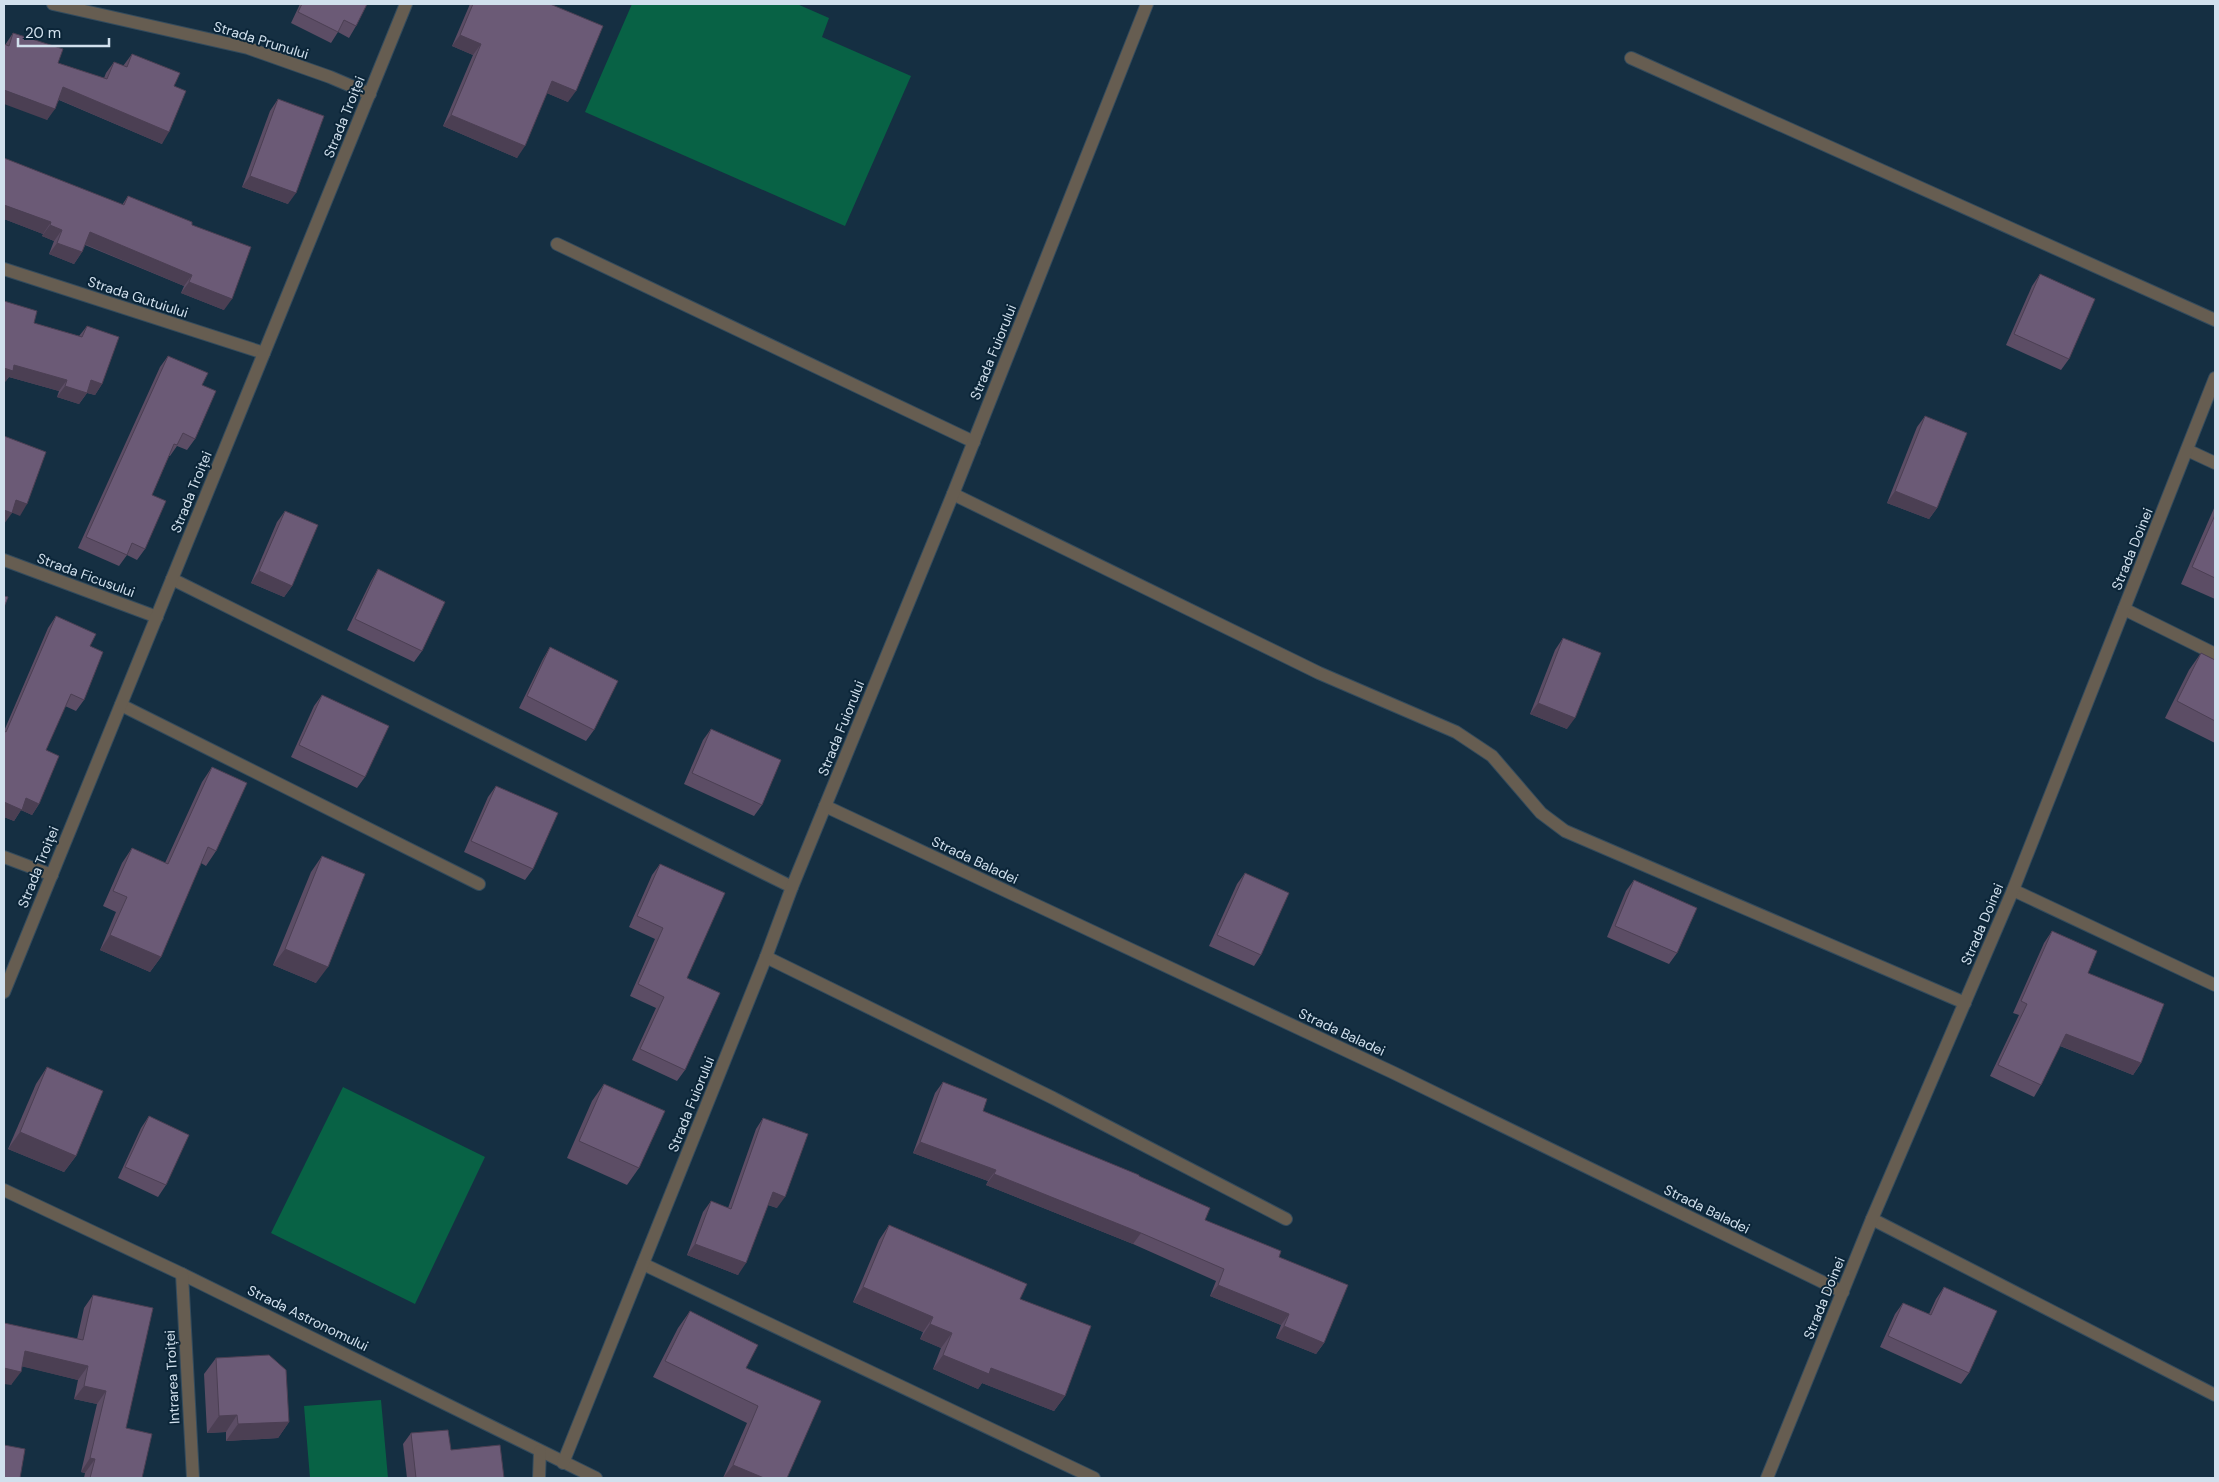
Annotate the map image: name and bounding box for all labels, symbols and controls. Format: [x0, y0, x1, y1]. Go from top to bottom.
scale bar [18, 15, 109, 47]
street label: Strada Prunului [211, 17, 311, 63]
text: 20 m [25, 23, 61, 43]
street label: Strada Troiței [319, 73, 369, 161]
street label: Strada Gutuiului [85, 272, 191, 322]
street label: Strada Fuiorului [966, 302, 1020, 402]
street label: Strada Troiței [166, 448, 216, 536]
street label: Strada Doinei [2107, 505, 2157, 593]
street label: Strada Ficusului [35, 549, 137, 601]
street label: Strada Fuiorului [814, 678, 868, 778]
street label: Strada Troiței [13, 823, 63, 911]
street label: Strada Baladei [929, 832, 1021, 888]
street label: Strada Doinei [1957, 880, 2007, 968]
street label: Strada Baladei [1296, 1004, 1388, 1060]
street label: Strada Fuiorului [664, 1054, 718, 1154]
street label: Strada Baladei [1661, 1180, 1753, 1238]
street label: Strada Doinei [1799, 1254, 1849, 1342]
street label: Strada Astronomului [244, 1281, 372, 1355]
street label: Intrarea Troiței [161, 1330, 183, 1424]

